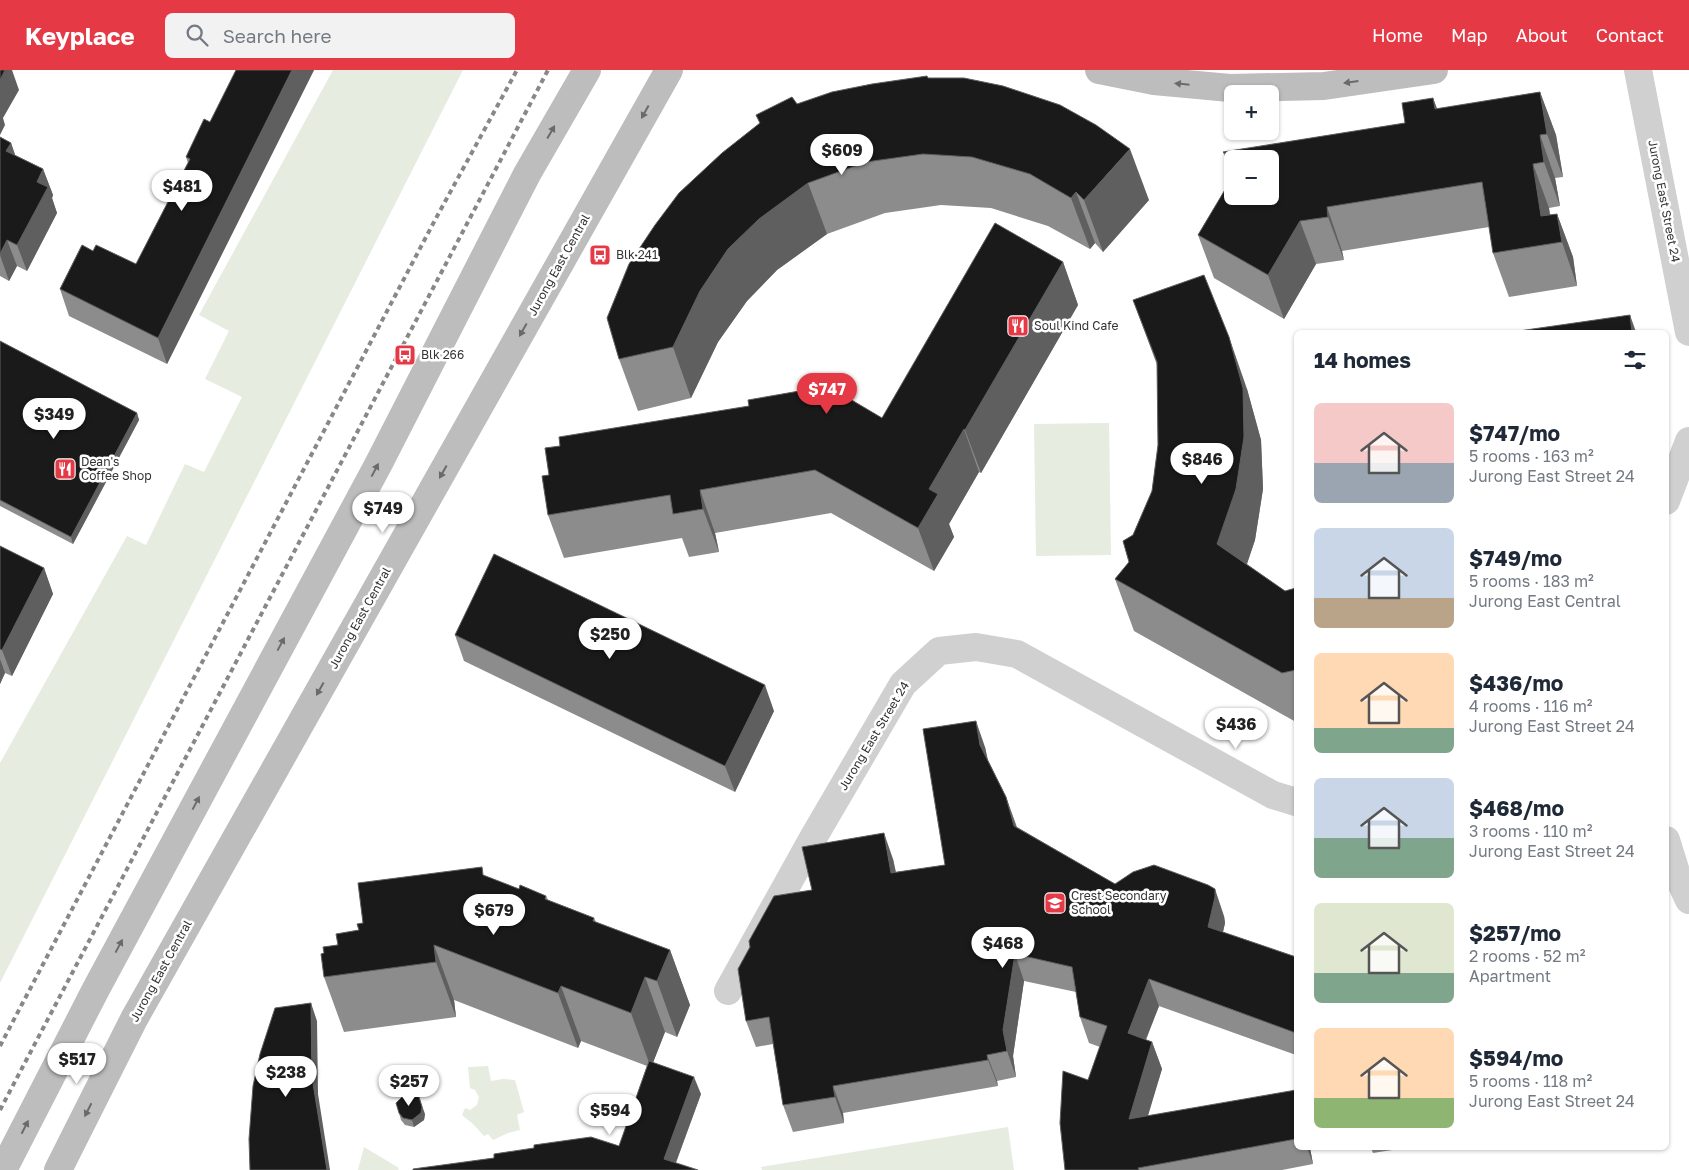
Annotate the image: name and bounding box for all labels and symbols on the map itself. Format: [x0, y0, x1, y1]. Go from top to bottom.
one-way arrow [1343, 78, 1359, 86]
one-way arrow [1174, 79, 1190, 87]
one-way arrow [641, 106, 650, 119]
one-way arrow [547, 125, 556, 138]
pin: $609 [812, 134, 872, 176]
street label: Jurong East Street 24 [1645, 138, 1684, 263]
pin: $481 [152, 170, 212, 212]
street label: Jurong East Central [524, 211, 593, 318]
bus stop icon: Blk 241 [588, 243, 612, 267]
place label: Blk 241 [616, 247, 658, 262]
restaurant icon: Soul Kind Cafe [1006, 314, 1030, 338]
place label: Soul Kind Cafe [1034, 318, 1118, 333]
one-way arrow [518, 324, 527, 337]
bus stop icon: Blk 266 [393, 343, 417, 367]
place label: Blk 266 [421, 347, 464, 362]
pin: $747 [797, 372, 857, 415]
pin: $349 [24, 398, 84, 440]
pin: $846 [1172, 442, 1232, 485]
place label: Dean's Coffee Shop [81, 454, 152, 483]
restaurant icon: Dean's Coffee Shop [53, 457, 77, 481]
one-way arrow [371, 463, 379, 478]
one-way arrow [438, 465, 447, 478]
pin: $749 [353, 492, 413, 534]
street label: Jurong East Central [325, 564, 394, 671]
pin: $250 [580, 618, 640, 660]
one-way arrow [277, 637, 285, 652]
street label: Jurong East Street 24 [835, 679, 912, 793]
one-way arrow [316, 682, 324, 697]
pin: $436 [1206, 708, 1266, 750]
one-way arrow [192, 796, 200, 810]
place label: Crest Secondary School [1071, 888, 1167, 917]
school or university icon: Crest Secondary School [1043, 891, 1067, 915]
pin: $679 [464, 894, 524, 936]
street label: Jurong East Central [126, 917, 195, 1024]
pin: $468 [973, 926, 1033, 969]
one-way arrow [115, 939, 123, 953]
pin: $517 [47, 1042, 107, 1085]
pin: $238 [256, 1056, 316, 1098]
pin: $257 [379, 1064, 439, 1107]
pin: $594 [580, 1094, 640, 1136]
one-way arrow [84, 1102, 92, 1117]
one-way arrow [21, 1119, 29, 1134]

